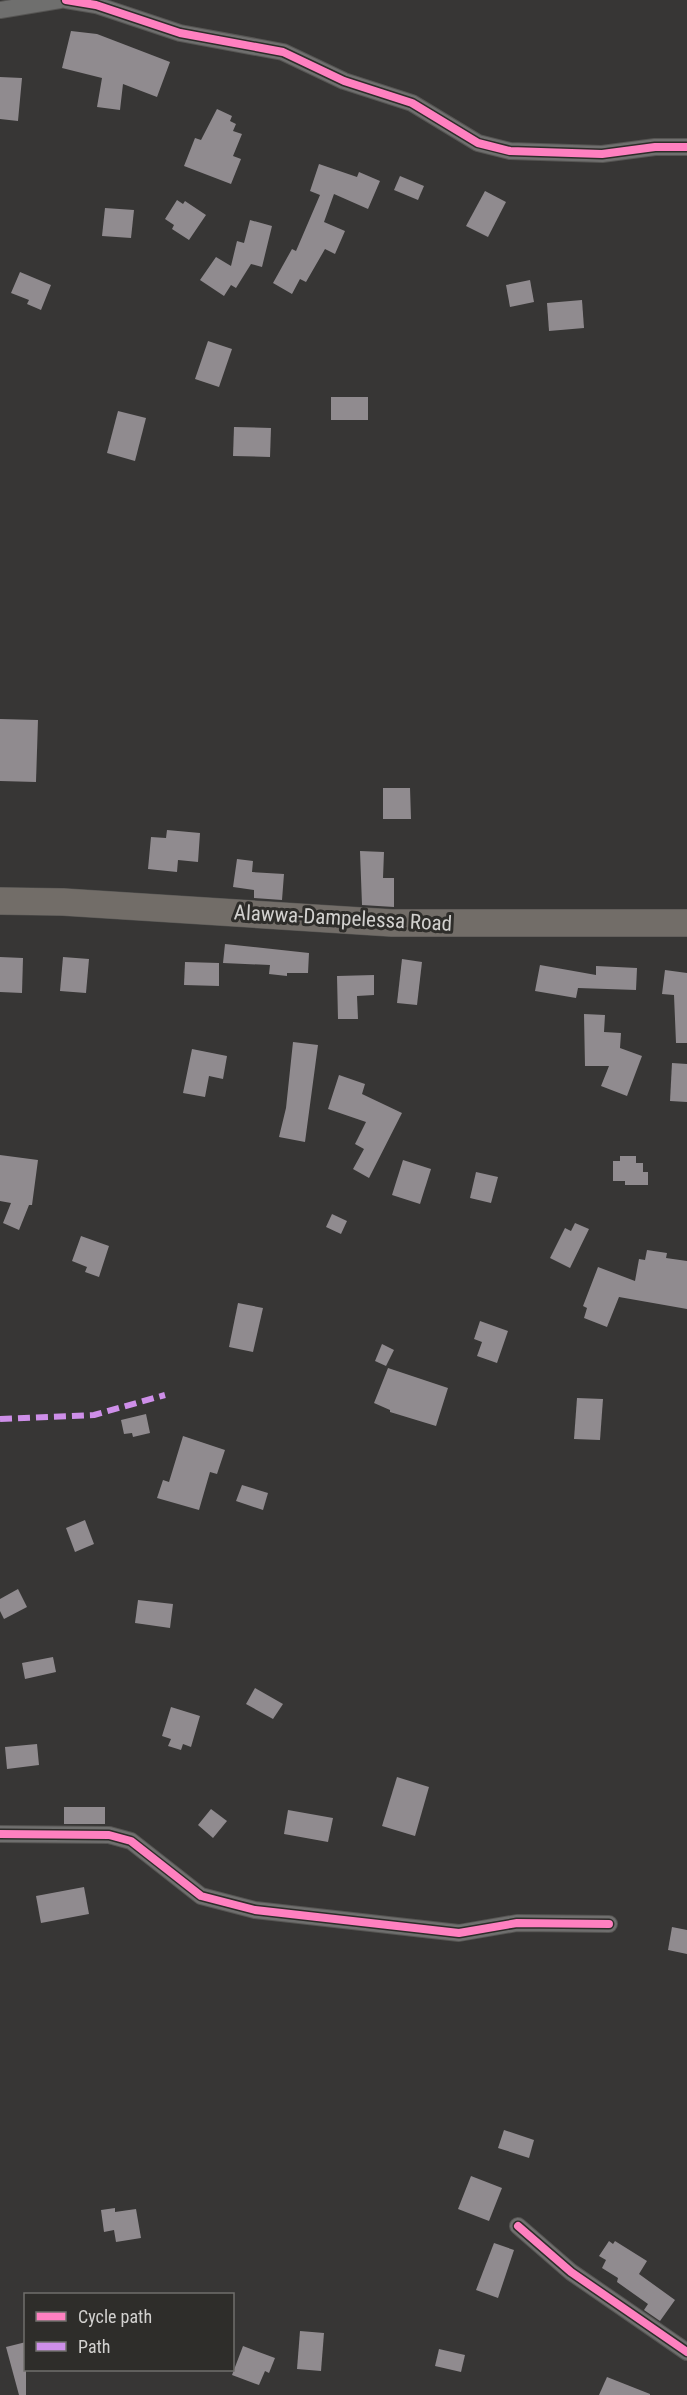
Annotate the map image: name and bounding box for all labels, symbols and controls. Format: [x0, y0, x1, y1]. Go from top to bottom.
street label: Alawwa-Dampelessa Road [233, 900, 453, 936]
legend [24, 2293, 234, 2371]
text: Cycle path [78, 2306, 152, 2327]
text: Path [78, 2336, 111, 2357]

